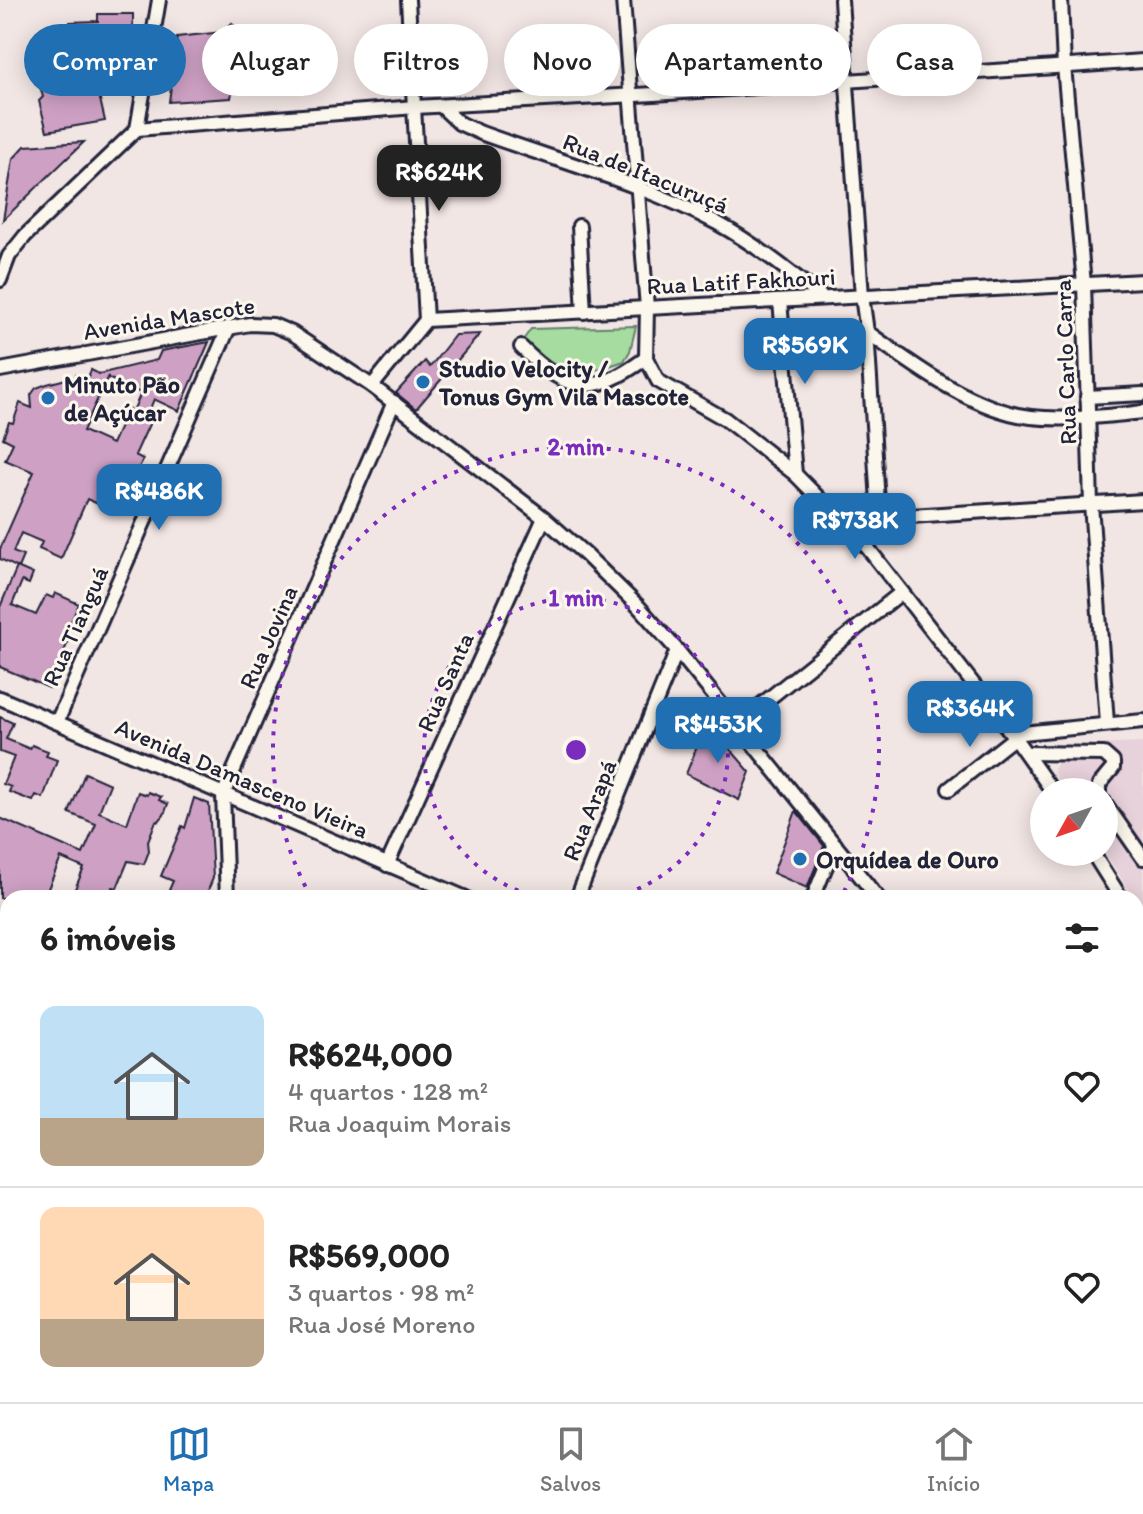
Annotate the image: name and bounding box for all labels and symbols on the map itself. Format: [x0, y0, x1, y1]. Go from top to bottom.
street label: Rua de Itacuruçá [559, 126, 734, 220]
pin: R$624K [374, 145, 504, 213]
street label: Rua Latif Fakhouri [646, 262, 836, 300]
street label: Rua Carlo Carra [1048, 278, 1082, 445]
street label: Avenida Mascote [81, 290, 257, 346]
pin: R$569K [740, 318, 870, 386]
place label: Studio Velocity / Tonus Gym Vila Mascote [438, 354, 689, 412]
place label: Minuto Pão de Açúcar [64, 370, 180, 428]
marker: Studio Velocity / Tonus Gym Vila Mascote [414, 373, 432, 391]
marker: Minuto Pão de Açúcar [39, 389, 57, 407]
text: 2 min [547, 432, 605, 461]
pin: R$486K [94, 464, 224, 532]
pin: R$738K [790, 493, 920, 561]
street label: Rua Tianguá [36, 561, 115, 691]
street label: Rua Jovina [232, 581, 304, 693]
text: 1 min [548, 583, 604, 612]
street label: Rua Santa [410, 627, 480, 736]
pin: R$364K [905, 681, 1035, 749]
pin: R$453K [653, 697, 783, 765]
street label: Avenida Damasceno Vieira [111, 712, 373, 845]
centre of rings [562, 736, 590, 764]
street label: Rua Arapá [556, 755, 623, 865]
north arrow [1030, 778, 1118, 866]
place label: Orquídea de Ouro [816, 845, 999, 875]
marker: Orquídea de Ouro [791, 850, 809, 868]

